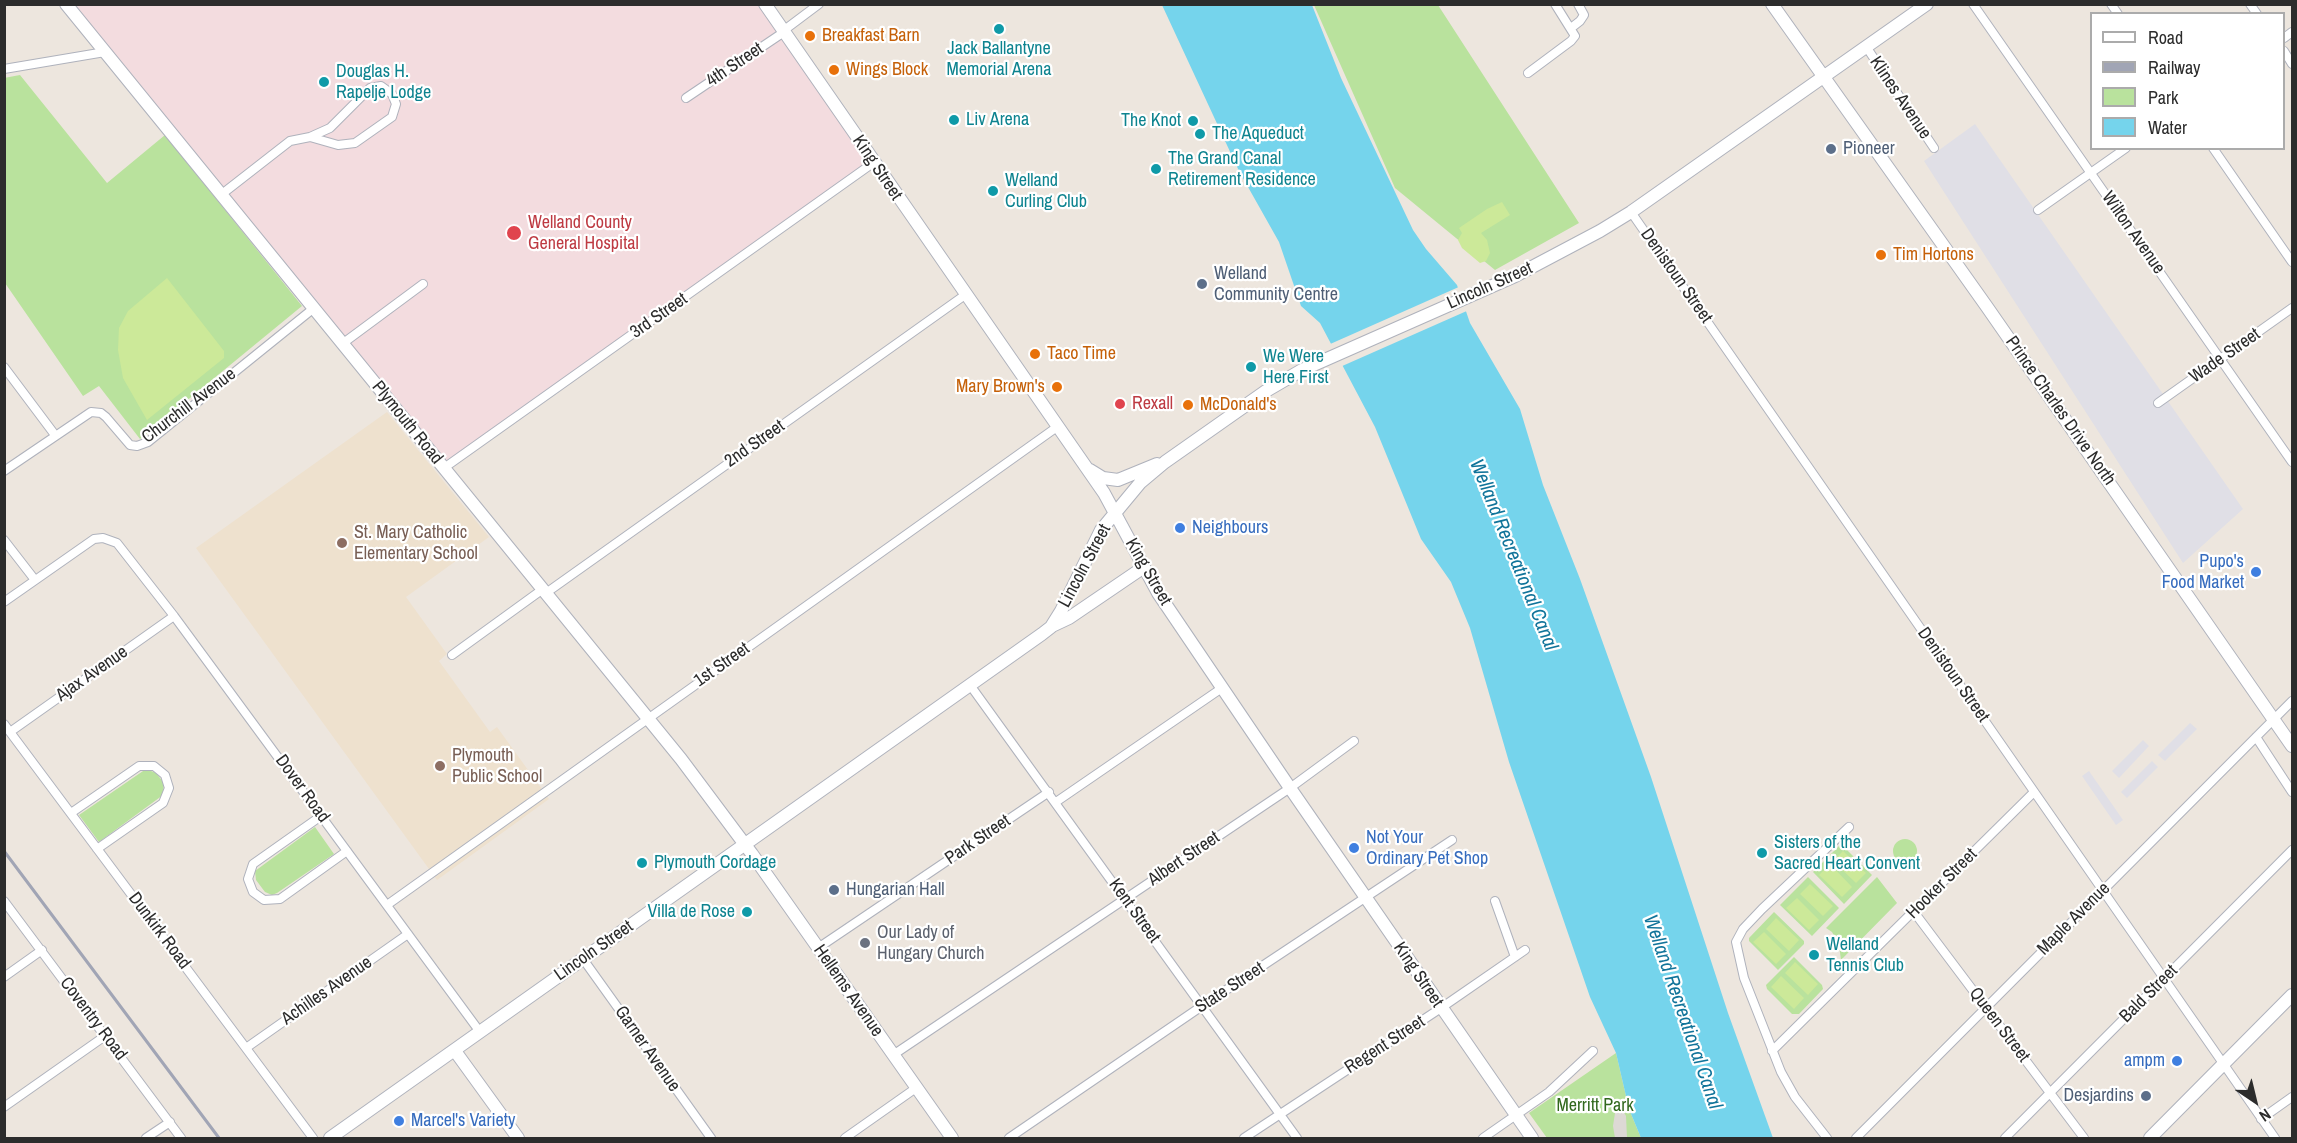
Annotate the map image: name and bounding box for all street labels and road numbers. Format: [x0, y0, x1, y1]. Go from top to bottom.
street label: 4th Street [702, 38, 768, 92]
street label: Klines Avenue [1865, 53, 1935, 143]
street label: King Street [847, 131, 907, 205]
street label: Wilton Avenue [2097, 188, 2169, 278]
street label: Denistoun Street [1635, 224, 1717, 328]
street label: Lincoln Street [1444, 258, 1536, 314]
street label: 3rd Street [626, 289, 692, 343]
street label: Wade Street [2185, 324, 2265, 388]
street label: Prince Charles Drive North [2000, 332, 2120, 490]
street label: Churchill Avenue [138, 364, 240, 448]
street label: Plymouth Road [367, 377, 447, 469]
street label: 2nd Street [721, 416, 789, 472]
street label: Lincoln Street [1054, 521, 1116, 611]
street label: King Street [1120, 535, 1176, 609]
street label: Denistoun Street [1912, 623, 1994, 727]
street label: 1st Street [690, 638, 754, 692]
street label: Ajax Avenue [52, 641, 132, 707]
street label: Dover Road [270, 751, 334, 827]
street label: Park Street [941, 810, 1015, 870]
street label: Albert Street [1144, 827, 1224, 891]
street label: Hooker Street [1902, 844, 1982, 924]
street label: Kent Street [1104, 875, 1164, 947]
street label: Maple Avenue [2033, 878, 2115, 960]
street label: Dunkirk Road [123, 888, 195, 974]
street label: Lincoln Street [551, 916, 637, 986]
street label: King Street [1388, 938, 1448, 1012]
street label: Hellems Avenue [808, 941, 888, 1041]
street label: Achilles Avenue [278, 952, 376, 1030]
street label: State Street [1191, 958, 1269, 1018]
street label: Bald Street [2116, 961, 2182, 1027]
street label: Coventry Road [55, 973, 131, 1065]
street label: Queen Street [1964, 983, 2034, 1067]
street label: Garner Avenue [610, 1002, 684, 1096]
street label: Regent Street [1341, 1011, 1429, 1079]

